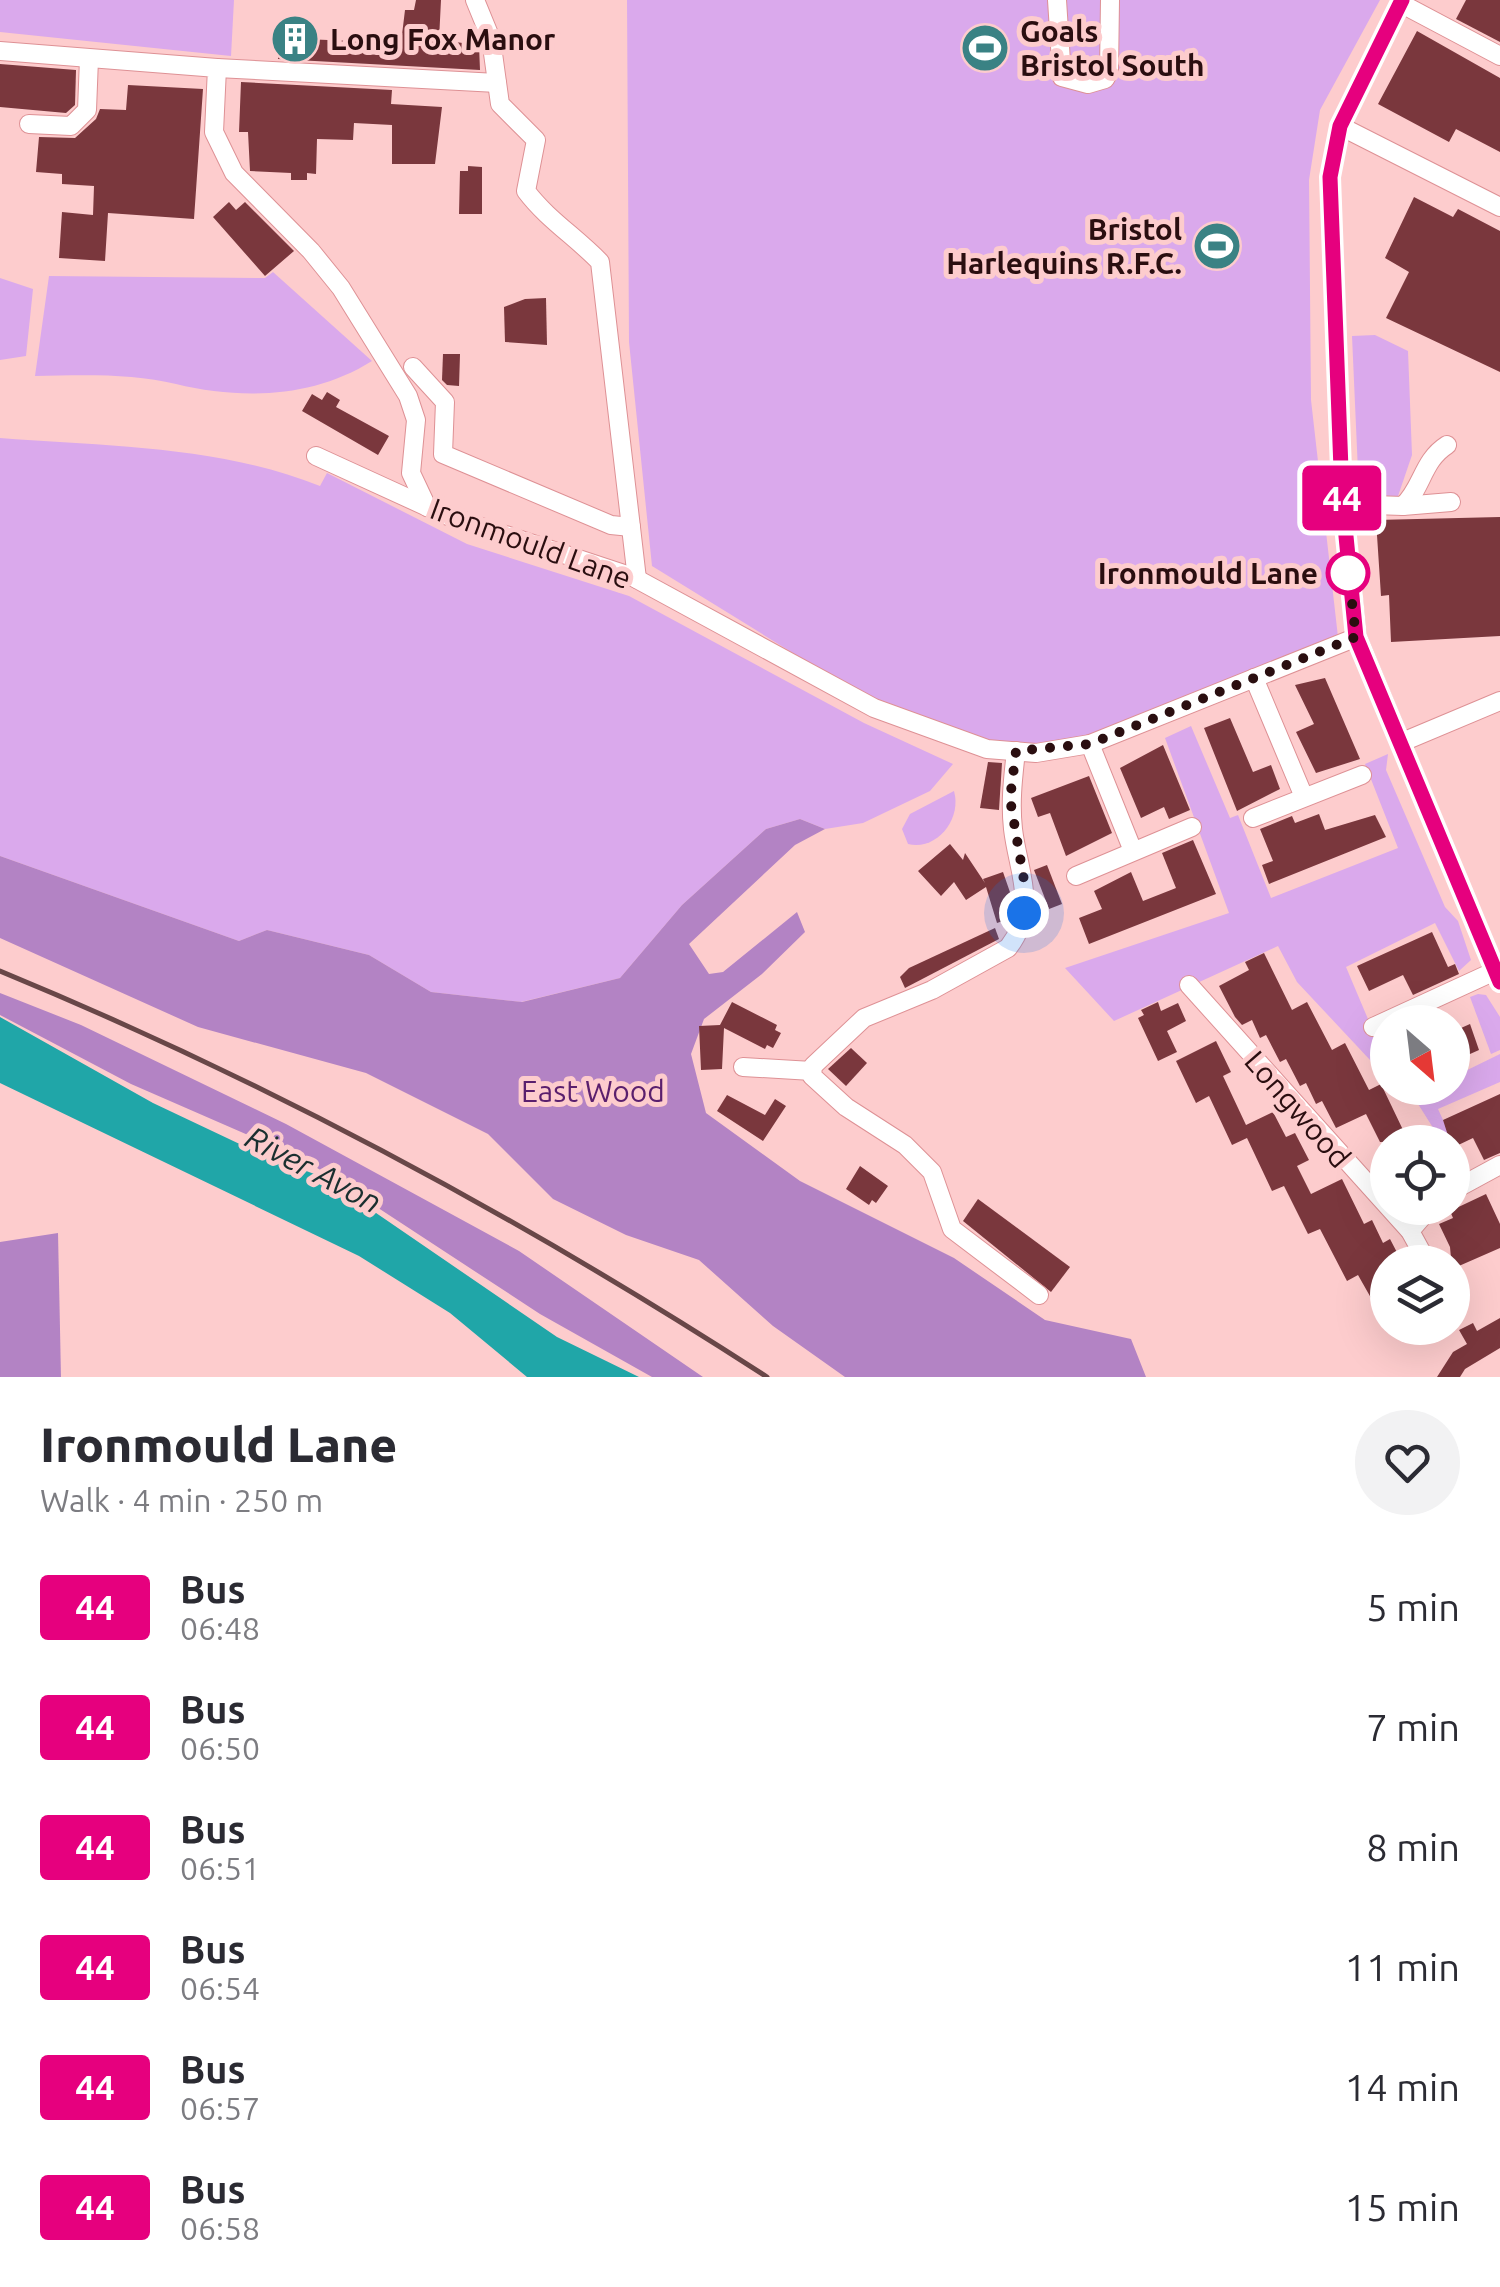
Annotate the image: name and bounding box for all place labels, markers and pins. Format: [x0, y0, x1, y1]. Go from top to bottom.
building icon: Long Fox Manor [269, 13, 321, 65]
place label: Goals Bristol South [1020, 14, 1205, 82]
place label: Long Fox Manor [330, 22, 556, 56]
sports icon: Goals Bristol South [959, 22, 1011, 74]
place label: Bristol Harlequins R.F.C. [946, 212, 1182, 280]
sports icon: Bristol Harlequins R.F.C. [1191, 220, 1243, 272]
marker: Ironmould Lane [1327, 552, 1369, 594]
place label: Ironmould Lane [1098, 556, 1318, 590]

